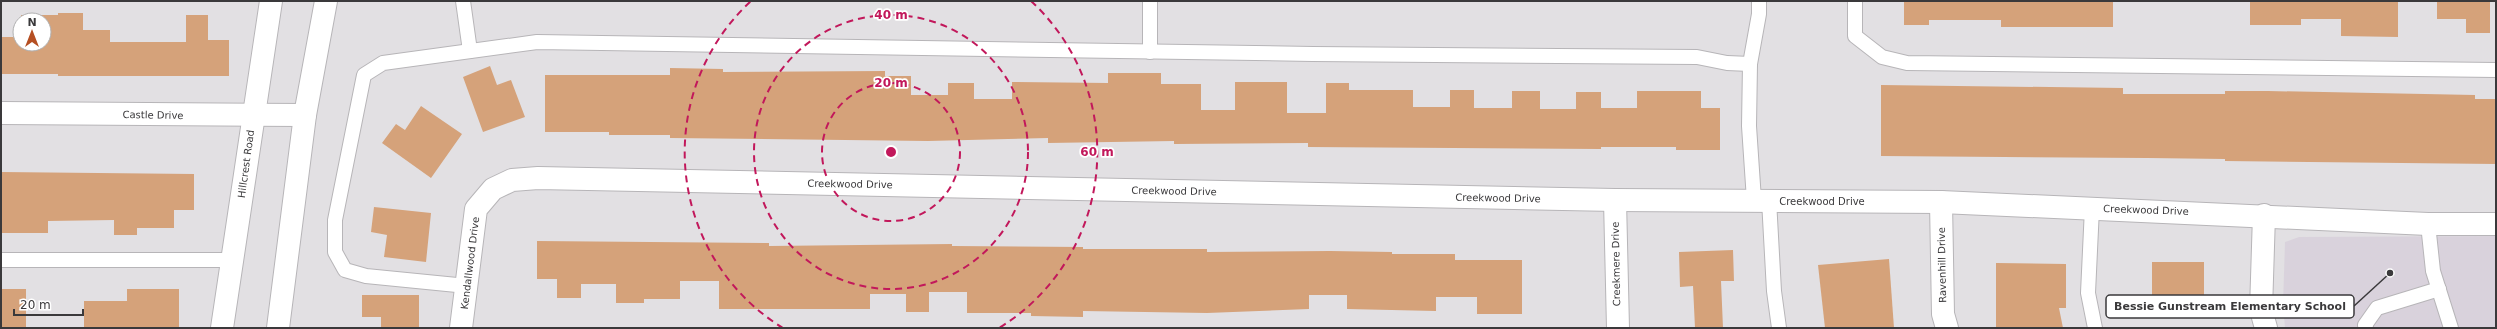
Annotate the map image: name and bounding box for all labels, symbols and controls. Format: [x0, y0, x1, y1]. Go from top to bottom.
text: 40 m [874, 8, 908, 22]
north arrow [12, 12, 52, 52]
text: N [27, 16, 37, 29]
text: 20 m [874, 76, 908, 90]
street label: Castle Drive [122, 109, 184, 121]
street label: Hillcrest Road [236, 129, 256, 199]
centre of rings [884, 145, 898, 159]
text: 60 m [1080, 145, 1114, 159]
street label: Creekwood Drive [807, 178, 893, 190]
street label: Creekwood Drive [1131, 185, 1217, 197]
street label: Creekwood Drive [1455, 192, 1541, 204]
street label: Creekwood Drive [1779, 196, 1865, 207]
street label: Creekwood Drive [2103, 203, 2189, 217]
street label: Kendallwood Drive [459, 216, 481, 310]
street label: Creekmere Drive [1610, 222, 1622, 306]
street label: Ravenhill Drive [1936, 227, 1948, 303]
scale bar [14, 291, 83, 317]
callout: Bessie Gunstream Elementary School [2106, 295, 2354, 318]
text: 20 m [20, 298, 51, 312]
text: Bessie Gunstream Elementary School [2114, 300, 2346, 313]

